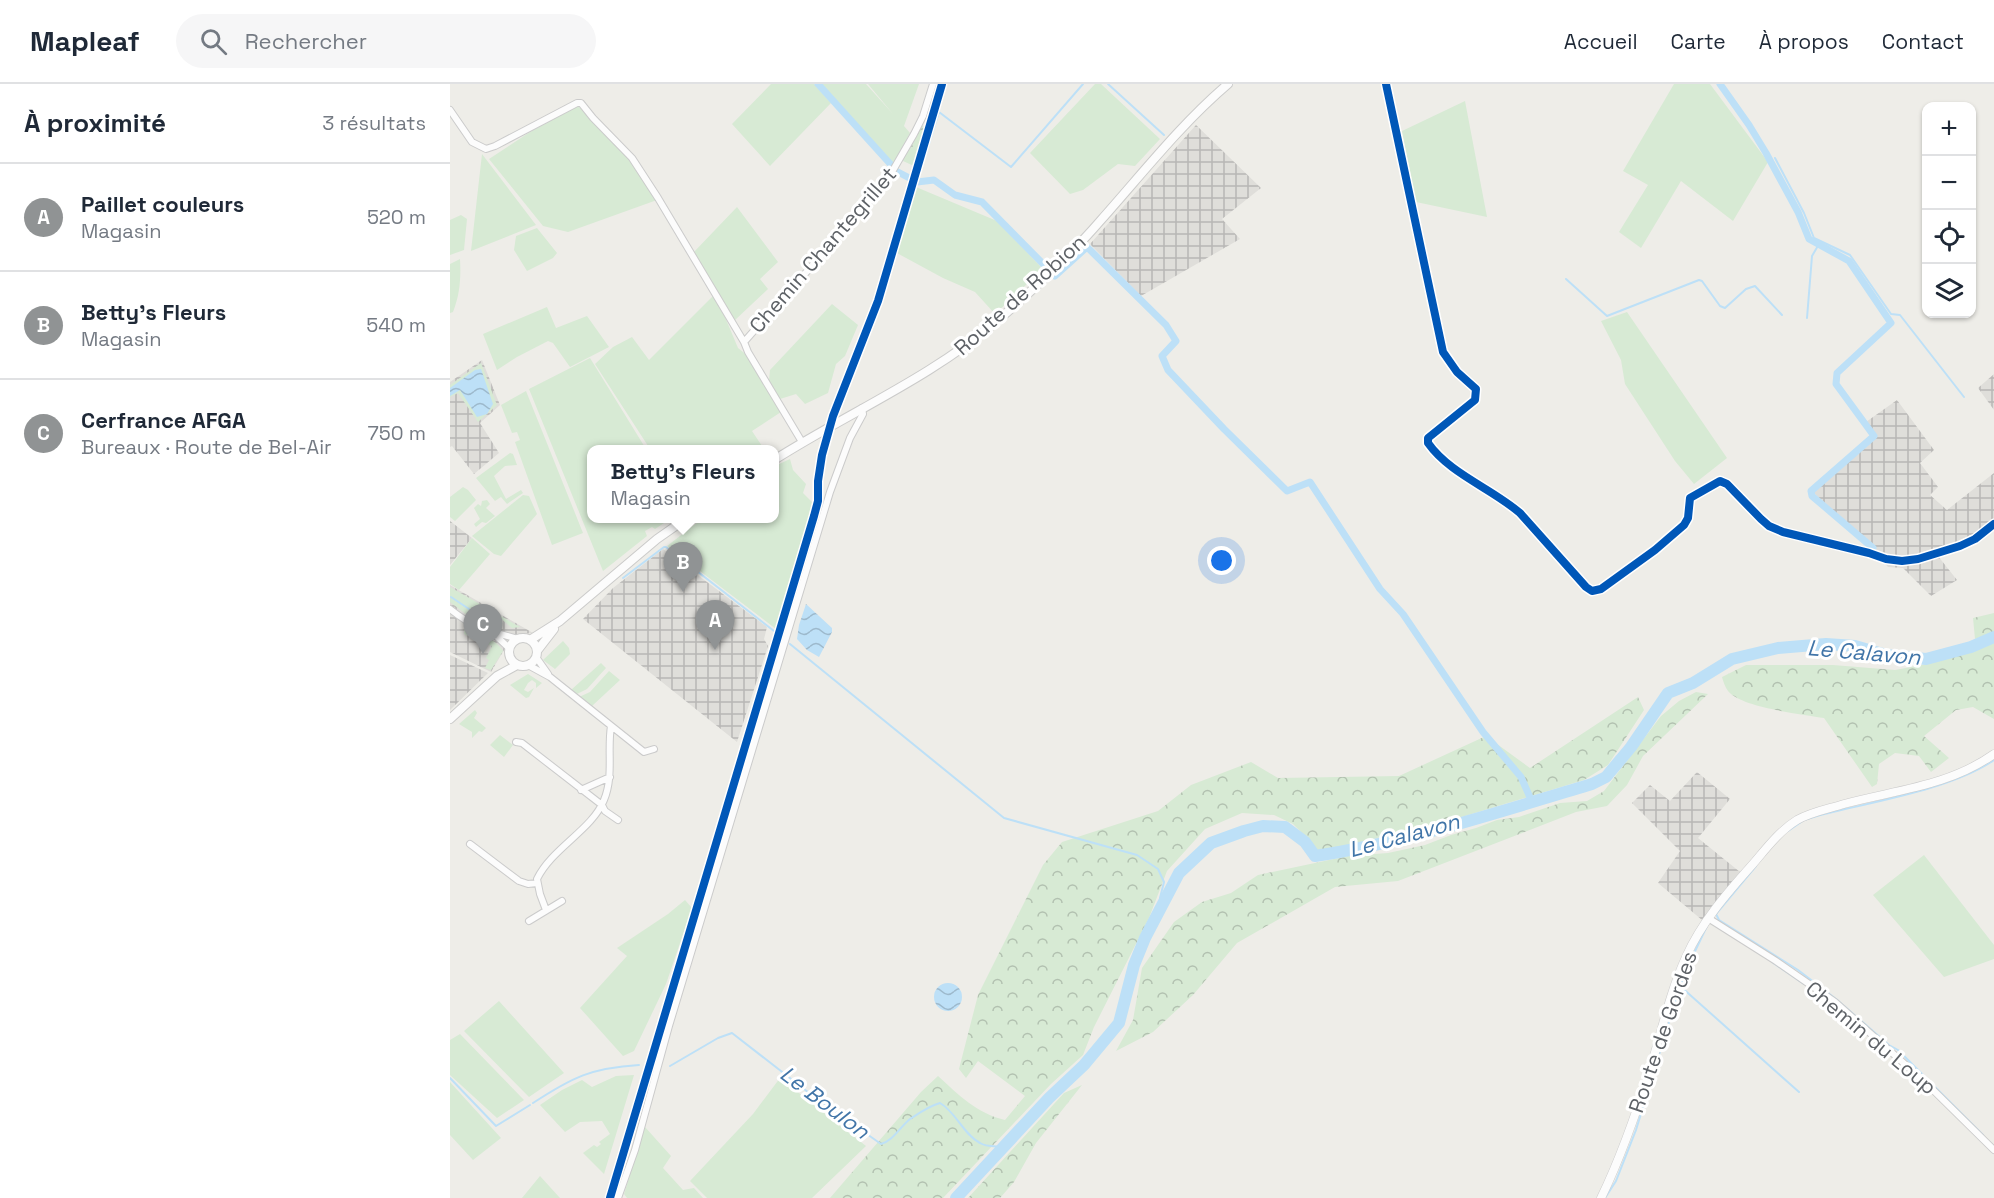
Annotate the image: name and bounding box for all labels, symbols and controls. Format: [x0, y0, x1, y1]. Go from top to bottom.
search box [176, 14, 596, 68]
text: Mapleaf [30, 23, 140, 59]
icon: search [197, 25, 230, 58]
text: Rechercher [245, 27, 367, 55]
text: Accueil [1564, 28, 1638, 55]
text: Carte [1671, 28, 1726, 55]
text: À propos [1759, 28, 1849, 55]
text: Contact [1882, 28, 1964, 55]
map controls [1922, 102, 1976, 318]
button: + [1922, 102, 1976, 156]
text: À proximité [24, 106, 166, 140]
text: 3 résultats [322, 110, 426, 136]
button: − [1922, 156, 1976, 210]
street label: Chemin Chantegrillet [743, 161, 902, 338]
text: Paillet couleurs [81, 190, 244, 218]
text: A [37, 204, 50, 230]
text: 520 m [367, 204, 426, 230]
button: locate [1922, 210, 1976, 264]
text: Magasin [81, 218, 162, 244]
street label: Route de Robion [948, 228, 1091, 361]
button: layers [1922, 264, 1976, 318]
text: Betty's Fleurs [81, 298, 226, 326]
text: B [37, 312, 50, 338]
text: 540 m [366, 312, 426, 338]
text: Magasin [81, 326, 162, 352]
text: Cerfrance AFGA [81, 406, 246, 434]
text: C [37, 420, 50, 446]
text: 750 m [368, 420, 426, 446]
text: Bureaux · Route de Bel-Air [81, 434, 332, 460]
popup [587, 445, 779, 523]
text: Betty's Fleurs [610, 457, 756, 485]
text: Magasin [610, 485, 691, 511]
pin: B [664, 542, 702, 592]
your location [1207, 546, 1236, 575]
pin: A [696, 600, 734, 650]
pin: C [464, 604, 502, 654]
water label: Le Calavon [1806, 633, 1922, 671]
water label: Le Calavon [1346, 807, 1463, 863]
street label: Route de Gordes [1622, 948, 1703, 1116]
street label: Chemin du Loup [1800, 975, 1942, 1100]
water label: Le Boulon [775, 1059, 876, 1145]

